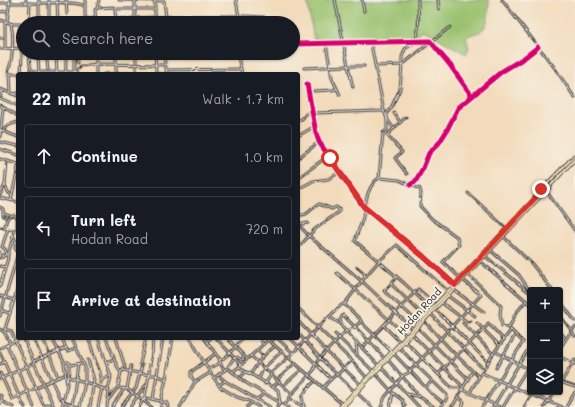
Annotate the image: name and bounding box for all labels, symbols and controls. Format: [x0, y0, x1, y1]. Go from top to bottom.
search box [16, 16, 300, 60]
icon: search [30, 27, 52, 49]
text: Search here [62, 28, 153, 48]
text: 22 min [32, 87, 86, 109]
text: Walk · 1.7 km [202, 90, 284, 107]
icon: ahead [33, 145, 55, 167]
text: Continue [71, 146, 138, 166]
text: 1.0 km [244, 148, 283, 165]
route start [321, 149, 339, 167]
route end [532, 180, 550, 198]
text: Turn left [71, 210, 136, 230]
icon: left [33, 217, 55, 239]
text: 720 m [246, 220, 283, 237]
text: Hodan Road [71, 230, 148, 247]
street label: Hodan Road [394, 285, 444, 337]
map controls [527, 287, 563, 395]
button: + [527, 287, 563, 323]
icon: arrive [33, 289, 55, 311]
text: Arrive at destination [71, 290, 231, 310]
button: − [527, 323, 563, 359]
button: layers [527, 359, 563, 395]

